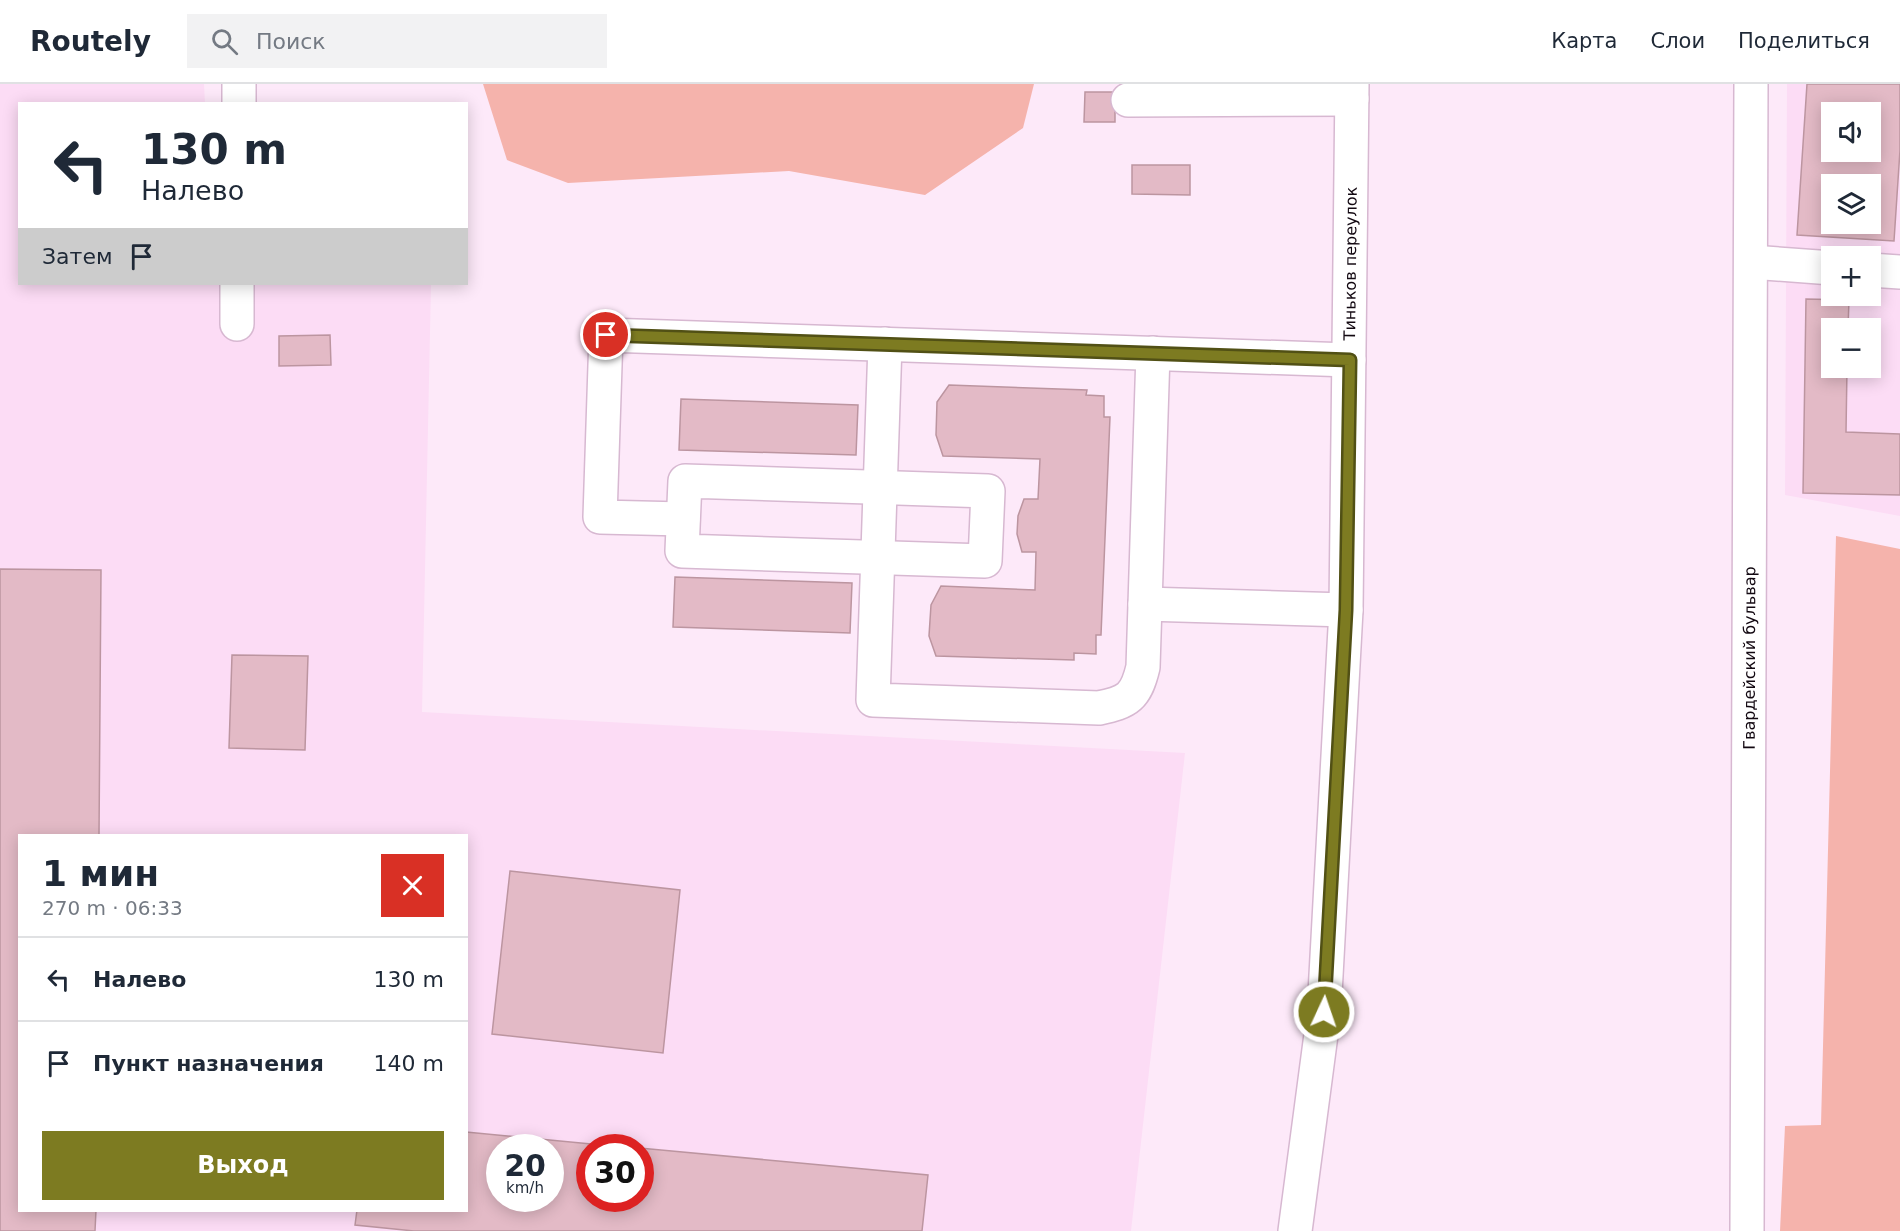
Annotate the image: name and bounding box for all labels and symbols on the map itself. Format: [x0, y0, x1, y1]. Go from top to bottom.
street label: Тиньков переулок [1340, 186, 1361, 341]
pin [580, 309, 631, 360]
street label: Гвардейский бульвар [1740, 566, 1759, 750]
position arrow [1292, 980, 1356, 1044]
speed limit sign: 30 [576, 1134, 654, 1212]

